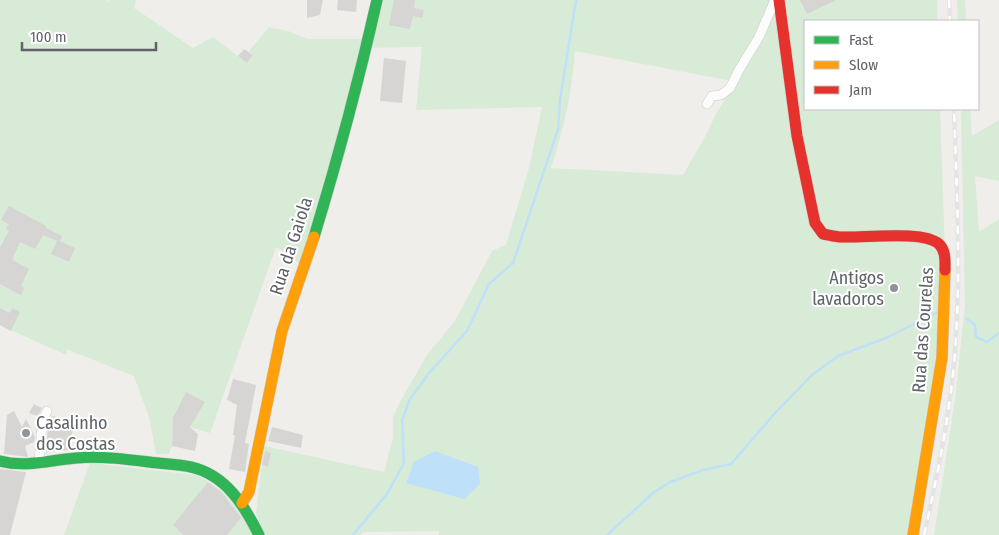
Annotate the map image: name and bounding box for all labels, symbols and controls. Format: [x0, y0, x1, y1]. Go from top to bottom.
scale bar [22, 20, 156, 52]
legend [804, 20, 979, 110]
text: 100 m [30, 28, 67, 46]
text: Fast [849, 31, 873, 49]
text: Slow [849, 56, 878, 74]
text: Jam [849, 81, 872, 99]
street label: Rua da Gaiola [265, 194, 317, 298]
street label: Rua das Courelas [908, 266, 938, 394]
place label: Antigos lavadoros [812, 267, 884, 310]
marker: Antigos lavadoros [888, 282, 900, 294]
place label: Casalinho dos Costas [36, 412, 115, 455]
marker: Casalinho dos Costas [20, 427, 32, 439]

